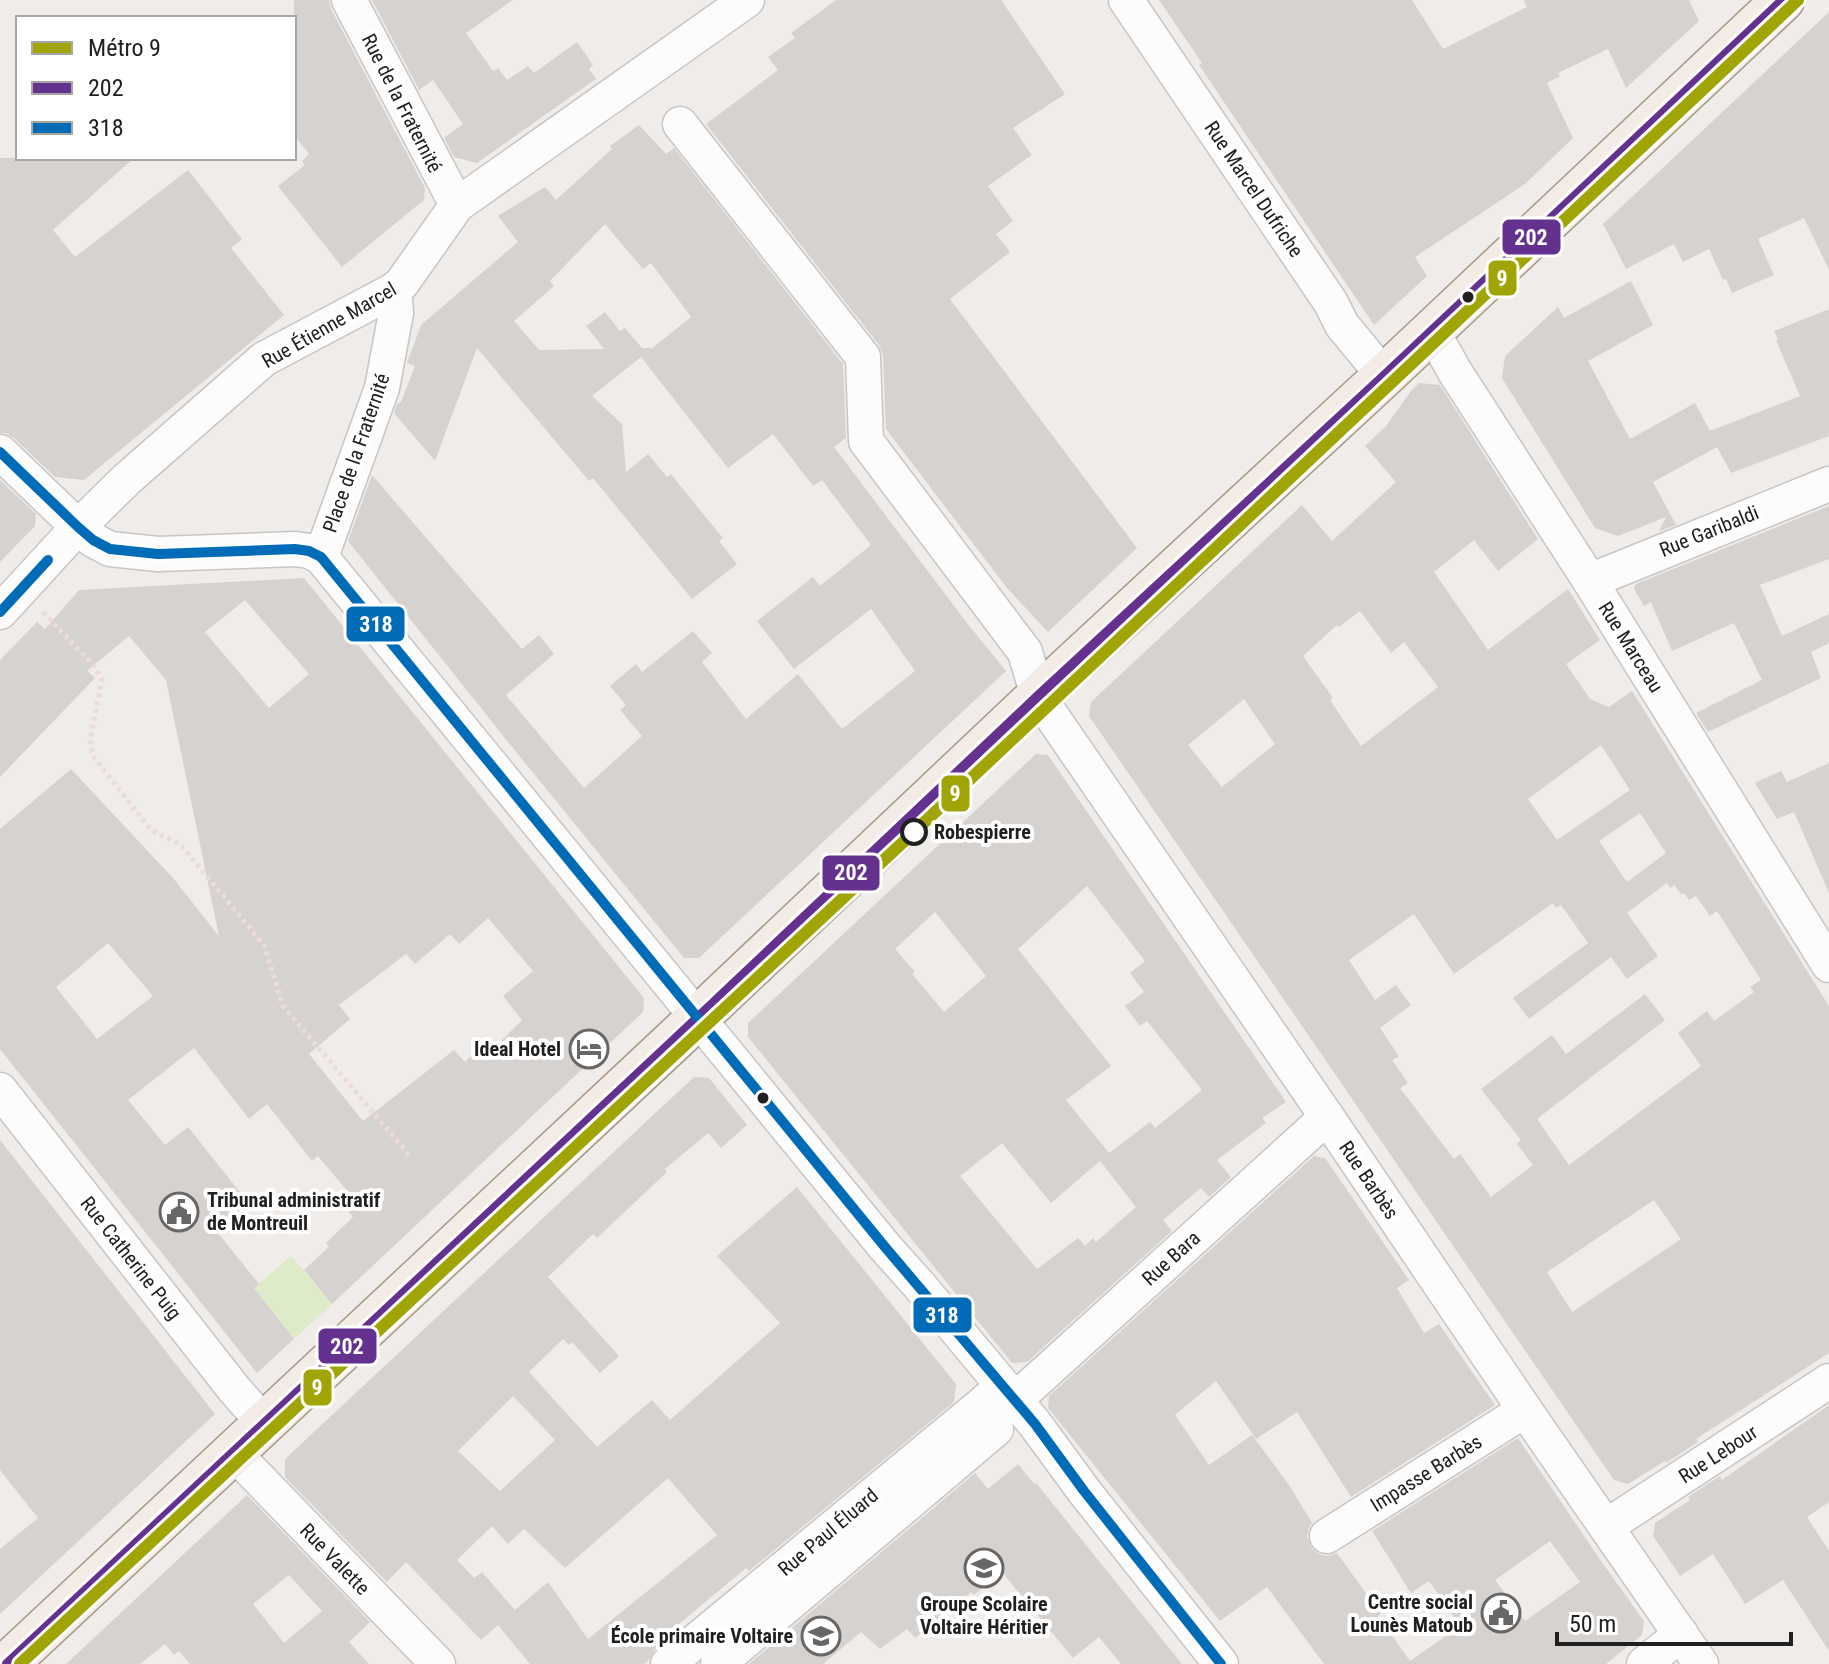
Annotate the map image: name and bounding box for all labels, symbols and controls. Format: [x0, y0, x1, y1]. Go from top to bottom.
legend [16, 16, 296, 160]
street label: Rue de la Fraternité [357, 30, 447, 176]
text: Métro 9 [88, 34, 161, 62]
text: 202 [88, 74, 124, 102]
text: 318 [88, 114, 124, 142]
street label: Rue Marcel Dufriche [1200, 116, 1308, 262]
line badge: 202 [1501, 218, 1562, 256]
text: 202 [1514, 225, 1548, 250]
line badge: 9 [1487, 259, 1518, 297]
text: 9 [1496, 266, 1508, 291]
street label: Rue Étienne Marcel [258, 277, 400, 373]
unlabelled marker [1460, 289, 1476, 305]
street label: Place de la Fraternité [318, 370, 394, 536]
street label: Rue Garibaldi [1656, 500, 1762, 562]
street label: Rue Marceau [1594, 597, 1668, 697]
line badge: 318 [345, 605, 406, 643]
text: 318 [359, 612, 393, 637]
line badge: 9 [940, 774, 971, 813]
text: 9 [949, 781, 961, 806]
marker: Robespierre [901, 819, 927, 845]
place label: Robespierre [934, 820, 1031, 844]
line badge: 202 [821, 854, 881, 892]
text: 202 [834, 860, 868, 885]
hotel icon: Ideal Hotel [568, 1028, 610, 1070]
place label: Ideal Hotel [474, 1037, 561, 1061]
unlabelled marker [755, 1090, 771, 1106]
street label: Rue Barbès [1334, 1136, 1404, 1224]
place label: Tribunal administratif de Montreuil [207, 1188, 381, 1235]
public building icon: Tribunal administratif de Montreuil [158, 1191, 200, 1233]
street label: Rue Catherine Puig [75, 1192, 187, 1324]
street label: Rue Bara [1137, 1226, 1205, 1290]
line badge: 318 [912, 1296, 973, 1334]
text: 318 [925, 1303, 959, 1328]
line badge: 202 [317, 1327, 378, 1365]
text: 202 [330, 1334, 364, 1359]
line badge: 9 [302, 1368, 333, 1407]
text: 9 [311, 1375, 323, 1400]
street label: Rue Lebour [1674, 1420, 1762, 1488]
street label: Impasse Barbès [1366, 1429, 1486, 1517]
street label: Rue Paul Éluard [773, 1483, 883, 1581]
street label: Rue Valette [295, 1518, 375, 1600]
school or university icon: Groupe Scolaire Voltaire Héritier [963, 1547, 1005, 1589]
place label: Centre social Lounès Matoub [1350, 1590, 1473, 1637]
place label: Groupe Scolaire Voltaire Héritier [920, 1592, 1048, 1639]
public building icon: Centre social Lounès Matoub [1480, 1592, 1522, 1634]
scale bar [1557, 1596, 1791, 1646]
text: 50 m [1569, 1610, 1616, 1638]
school or university icon: École primaire Voltaire [800, 1615, 842, 1657]
place label: École primaire Voltaire [611, 1624, 793, 1648]

